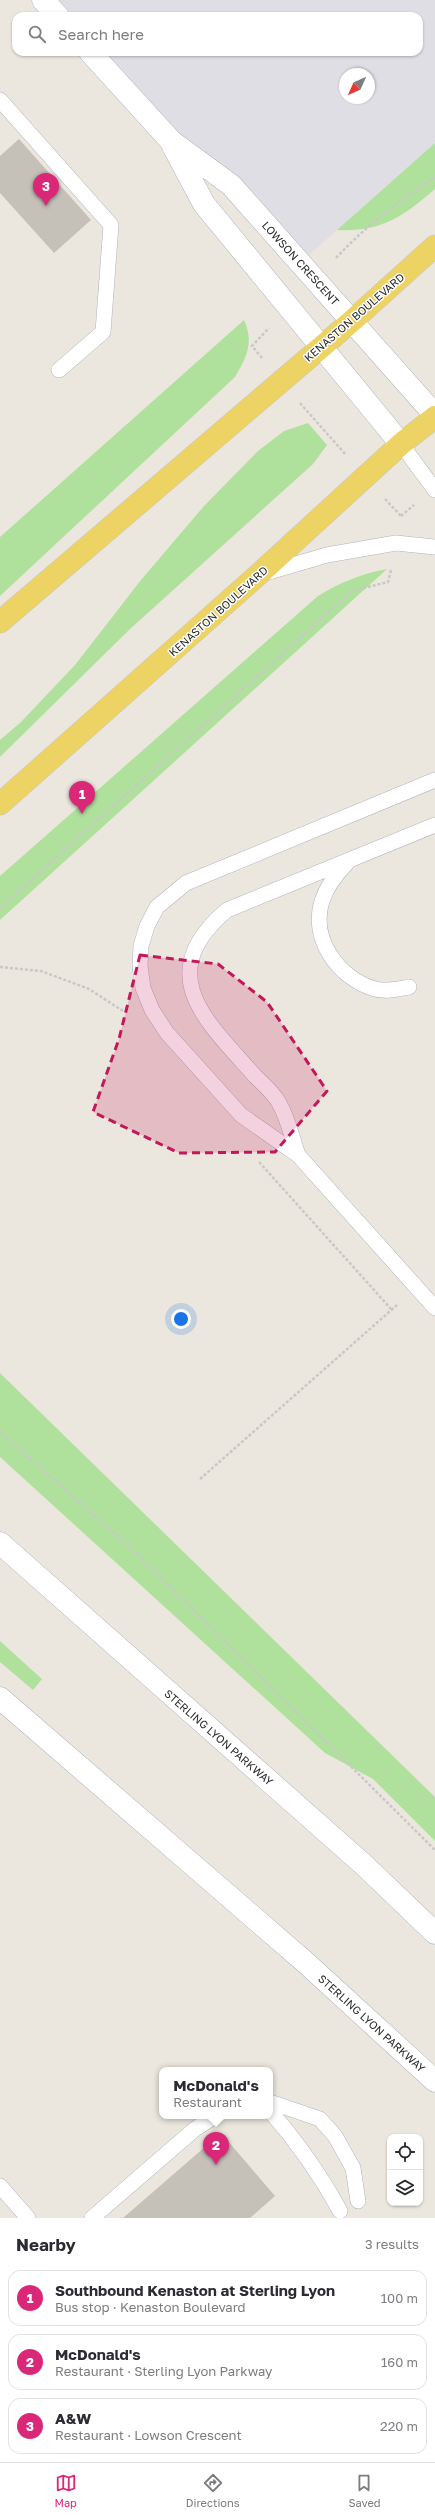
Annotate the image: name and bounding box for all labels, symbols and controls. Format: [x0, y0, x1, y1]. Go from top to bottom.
search box [12, 12, 423, 56]
icon: search [26, 23, 48, 45]
text: Search here [58, 25, 144, 43]
north arrow [339, 68, 375, 104]
pin: 3 [33, 173, 59, 206]
street label: LOWSON CRESCENT [260, 218, 342, 308]
street label: KENASTON BOULEVARD [301, 270, 407, 364]
street label: KENASTON BOULEVARD [166, 563, 270, 659]
pin: 1 [69, 781, 95, 814]
your location [171, 1309, 191, 1329]
street label: STERLING LYON PARKWAY [162, 1686, 276, 1788]
street label: STERLING LYON PARKWAY [316, 1971, 428, 2075]
popup [159, 2067, 273, 2119]
text: McDonald's [173, 2076, 259, 2094]
text: Restaurant [173, 2094, 242, 2110]
pin: 2 [203, 2132, 229, 2165]
map controls [387, 2134, 423, 2206]
button: locate [387, 2134, 423, 2170]
button: layers [387, 2170, 423, 2206]
text: Nearby [16, 2234, 76, 2255]
text: 3 results [365, 2236, 419, 2252]
text: Southbound Kenaston at Sterling Lyon [55, 2281, 335, 2299]
text: 1 [27, 2290, 33, 2306]
text: 100 m [381, 2290, 418, 2306]
text: Bus stop · Kenaston Boulevard [55, 2299, 246, 2315]
text: McDonald's [55, 2345, 141, 2363]
text: 2 [26, 2354, 34, 2370]
text: 160 m [381, 2354, 418, 2370]
text: Restaurant · Sterling Lyon Parkway [55, 2363, 272, 2379]
text: A&W [55, 2409, 91, 2427]
text: 3 [26, 2418, 34, 2434]
text: 220 m [380, 2418, 418, 2434]
text: Restaurant · Lowson Crescent [55, 2427, 242, 2443]
tab: Map [54, 2472, 77, 2509]
tab: Directions [186, 2472, 240, 2509]
tab: Saved [348, 2472, 381, 2509]

